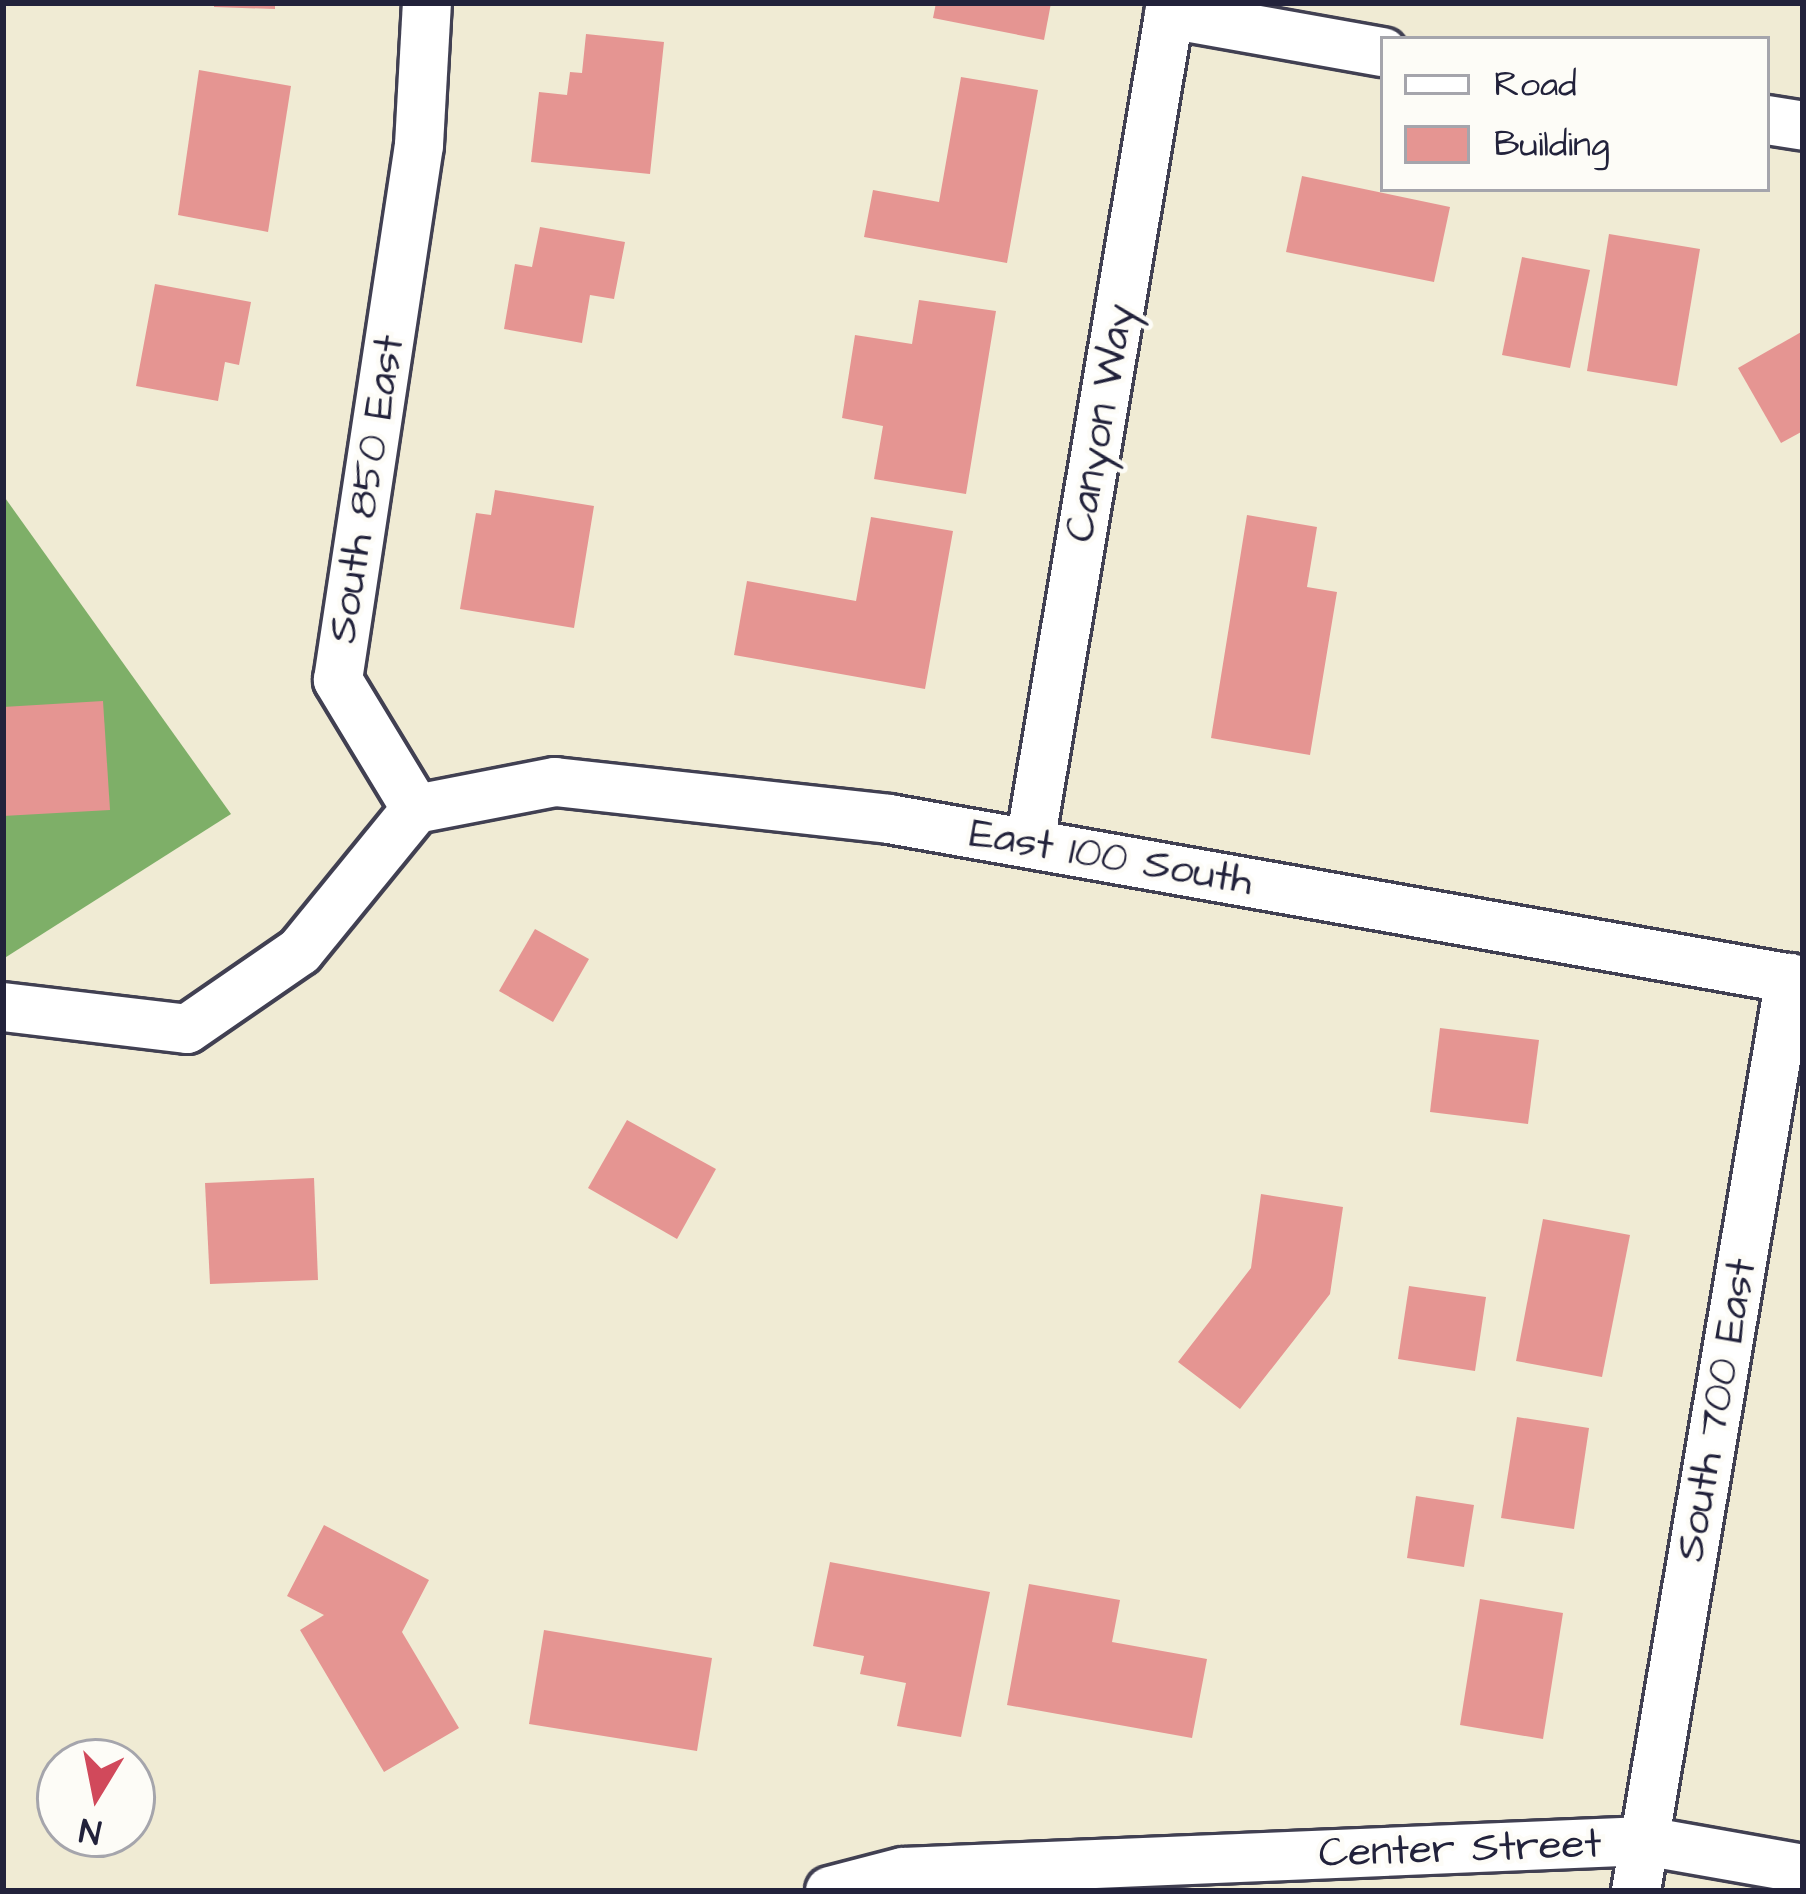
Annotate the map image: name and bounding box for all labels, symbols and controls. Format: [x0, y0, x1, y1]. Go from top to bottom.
legend [1380, 36, 1770, 192]
text: Road [1494, 59, 1577, 110]
text: Building [1494, 119, 1609, 170]
street label: Canyon Way [1055, 300, 1147, 546]
street label: South 850 East [318, 331, 416, 647]
street label: East 100 South [966, 808, 1256, 908]
street label: South 700 East [1666, 1255, 1768, 1565]
north arrow [36, 1738, 156, 1858]
text: N [76, 1806, 104, 1855]
street label: Center Street [1318, 1819, 1602, 1879]

